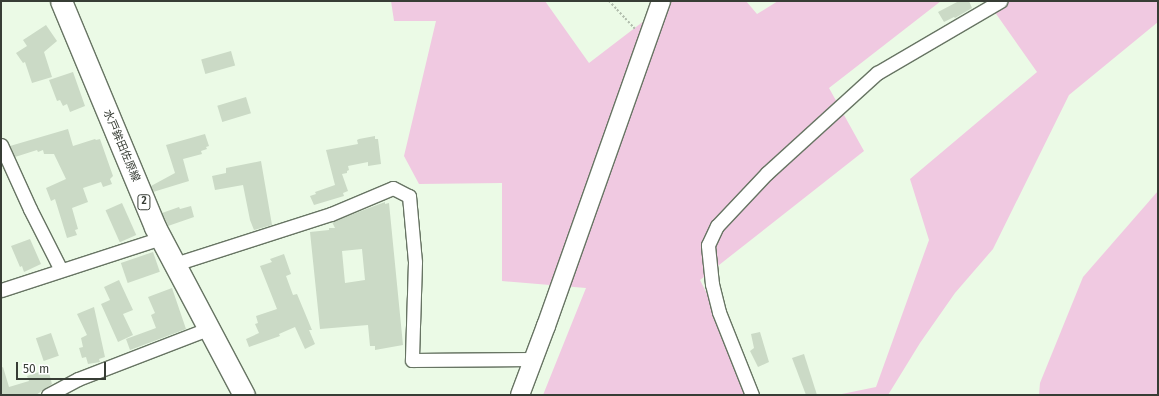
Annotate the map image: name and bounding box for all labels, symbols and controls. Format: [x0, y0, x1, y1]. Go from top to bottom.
street label: 水戸鉾田佐原線 [100, 108, 142, 184]
road number: 2 [137, 194, 151, 210]
scale bar [18, 354, 108, 380]
text: 50 m [23, 362, 49, 376]

